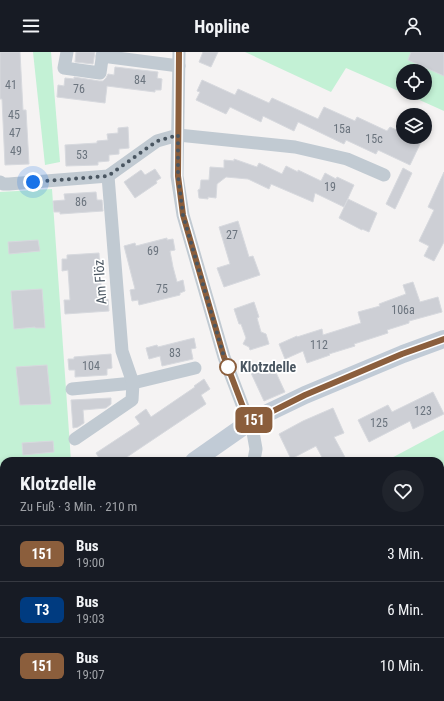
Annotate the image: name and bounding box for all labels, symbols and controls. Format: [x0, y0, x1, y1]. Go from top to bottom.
icon: menu [20, 15, 42, 37]
icon: person [402, 15, 424, 37]
text: Hopline [194, 16, 250, 37]
map controls [396, 64, 432, 144]
button: locate [396, 64, 432, 100]
house number: 84 [134, 73, 146, 87]
house number: 41 [5, 78, 17, 92]
house number: 76 [73, 82, 85, 96]
house number: 45 [8, 108, 20, 122]
button: layers [396, 108, 432, 144]
house number: 15a [333, 122, 351, 136]
house number: 47 [9, 126, 21, 140]
house number: 15c [365, 132, 383, 146]
house number: 49 [10, 144, 22, 158]
house number: 53 [76, 148, 88, 162]
your location [23, 172, 43, 192]
house number: 19 [324, 180, 336, 194]
house number: 86 [75, 195, 87, 209]
house number: 27 [226, 228, 238, 242]
house number: 69 [147, 244, 159, 258]
street label: Am Flöz [90, 259, 110, 305]
house number: 75 [156, 282, 168, 296]
house number: 106a [391, 303, 415, 317]
house number: 112 [310, 338, 328, 352]
house number: 83 [169, 346, 181, 360]
marker: Klotzdelle [219, 358, 237, 376]
house number: 104 [82, 359, 100, 373]
place label: Klotzdelle [240, 359, 296, 375]
house number: 123 [414, 404, 432, 418]
line badge: 151 [231, 407, 277, 433]
text: 151 [243, 412, 265, 428]
house number: 125 [370, 416, 388, 430]
button: heart [382, 470, 424, 512]
text: Klotzdelle [20, 472, 96, 495]
text: Zu Fuß · 3 Min. · 210 m [20, 499, 137, 514]
text: Bus [76, 537, 99, 555]
text: 3 Min. [387, 545, 424, 563]
text: 151 [31, 546, 53, 562]
text: 19:00 [76, 555, 105, 570]
text: Bus [76, 593, 99, 611]
text: 6 Min. [387, 601, 424, 619]
text: T3 [35, 602, 49, 618]
text: 19:03 [76, 611, 105, 626]
text: Bus [76, 649, 99, 667]
text: 10 Min. [380, 657, 424, 675]
text: 151 [31, 658, 53, 674]
text: 19:07 [76, 667, 105, 682]

